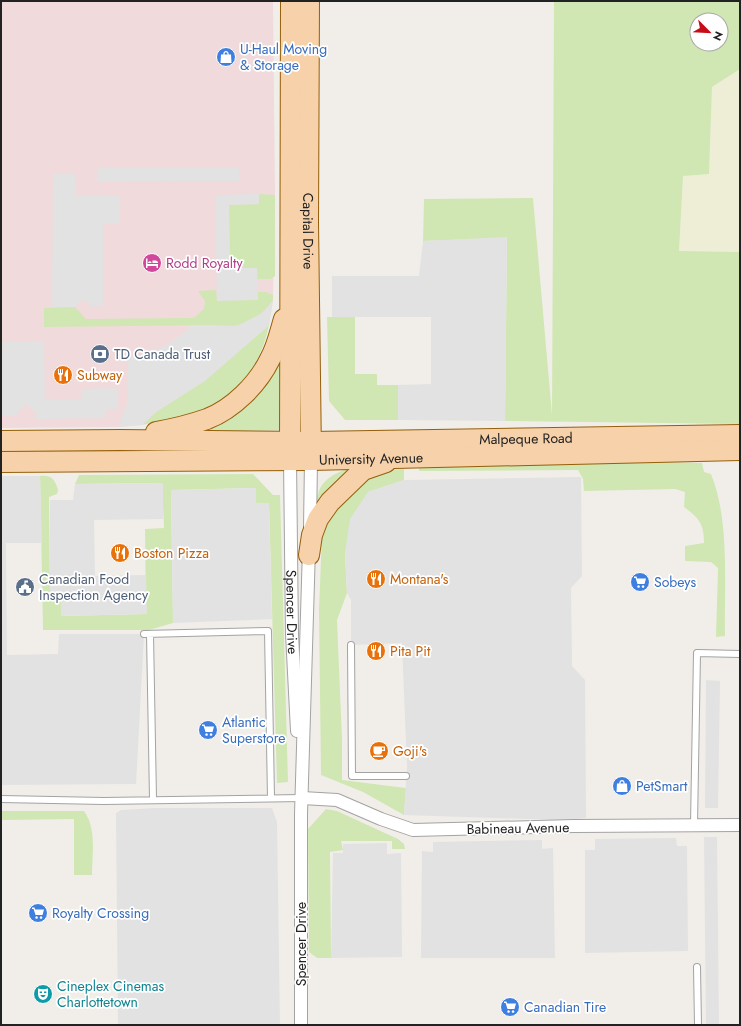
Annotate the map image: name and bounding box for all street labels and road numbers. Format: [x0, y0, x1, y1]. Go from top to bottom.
street label: Capital Drive [298, 193, 319, 269]
street label: Malpeque Road [479, 428, 573, 449]
street label: University Avenue [319, 447, 423, 470]
street label: Spencer Drive [281, 570, 303, 655]
street label: Babineau Avenue [467, 817, 569, 839]
street label: Spencer Drive [291, 902, 311, 986]

